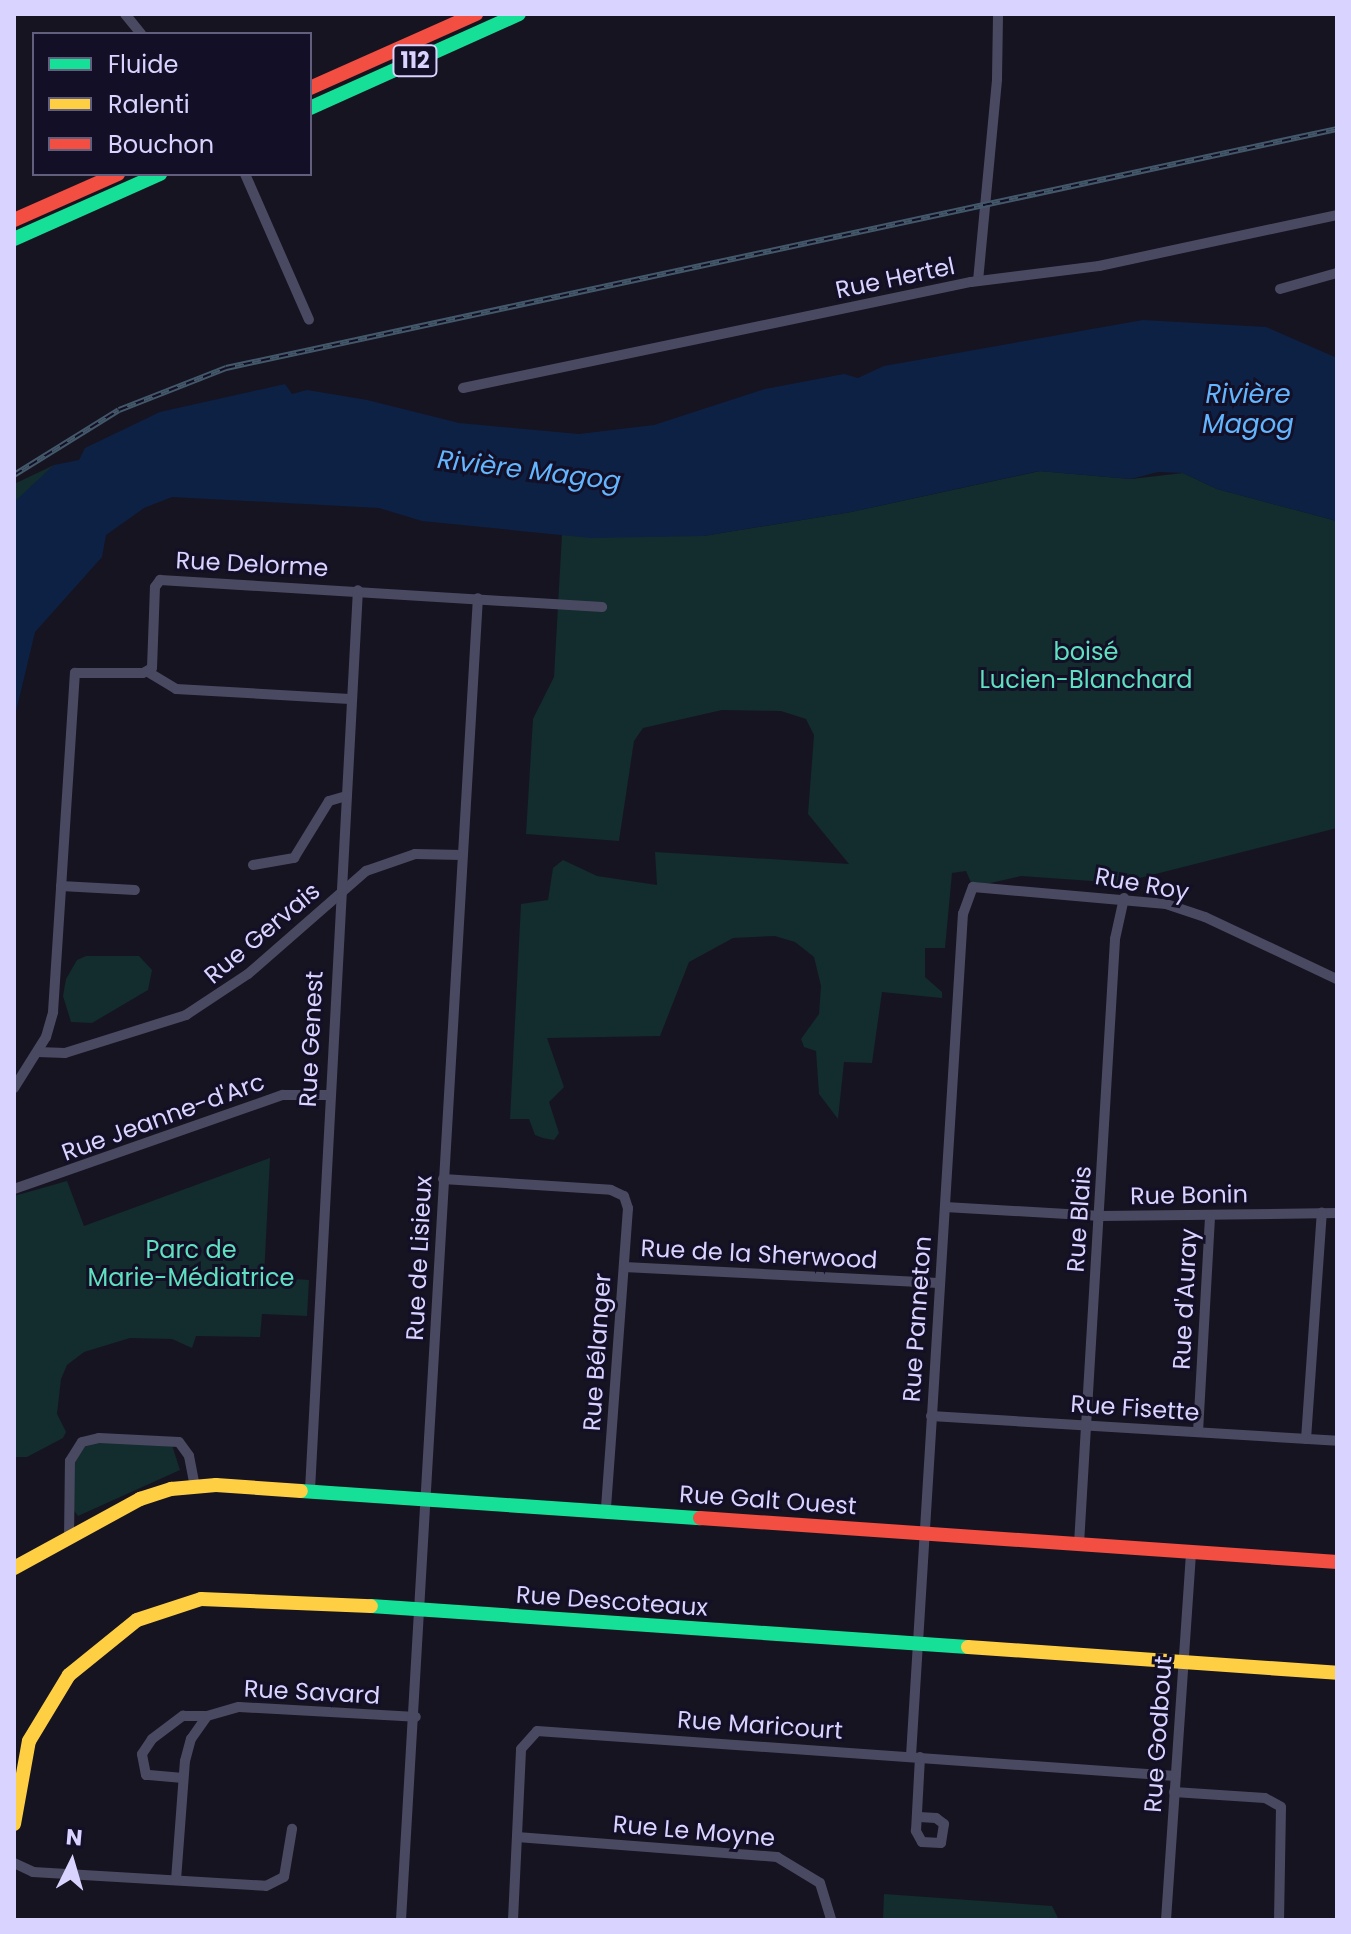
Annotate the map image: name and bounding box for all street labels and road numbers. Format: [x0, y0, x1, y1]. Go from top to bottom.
road number: 112 [391, 43, 439, 79]
street label: Rue Hertel [833, 251, 957, 305]
street label: Rue Delorme [175, 546, 329, 582]
street label: Rue Roy [1093, 862, 1191, 906]
street label: Rue Gervais [198, 876, 326, 990]
street label: Rue Genest [293, 970, 329, 1108]
street label: Rue Jeanne-d'Arc [58, 1067, 268, 1167]
street label: Rue Blais [1061, 1165, 1097, 1273]
street label: Rue de Lisieux [400, 1175, 438, 1341]
street label: Rue Bonin [1130, 1180, 1248, 1210]
street label: Rue d'Auray [1167, 1228, 1203, 1370]
street label: Rue de la Sherwood [640, 1233, 878, 1275]
street label: Rue Panneton [897, 1235, 937, 1403]
street label: Rue Bélanger [577, 1272, 617, 1432]
street label: Rue Fisette [1070, 1389, 1200, 1427]
street label: Rue Galt Ouest [678, 1479, 858, 1521]
street label: Rue Descoteaux [515, 1580, 709, 1622]
street label: Rue Godbout [1138, 1655, 1178, 1813]
street label: Rue Savard [243, 1674, 381, 1710]
street label: Rue Maricourt [676, 1705, 844, 1745]
street label: Rue Le Moyne [612, 1810, 776, 1852]

